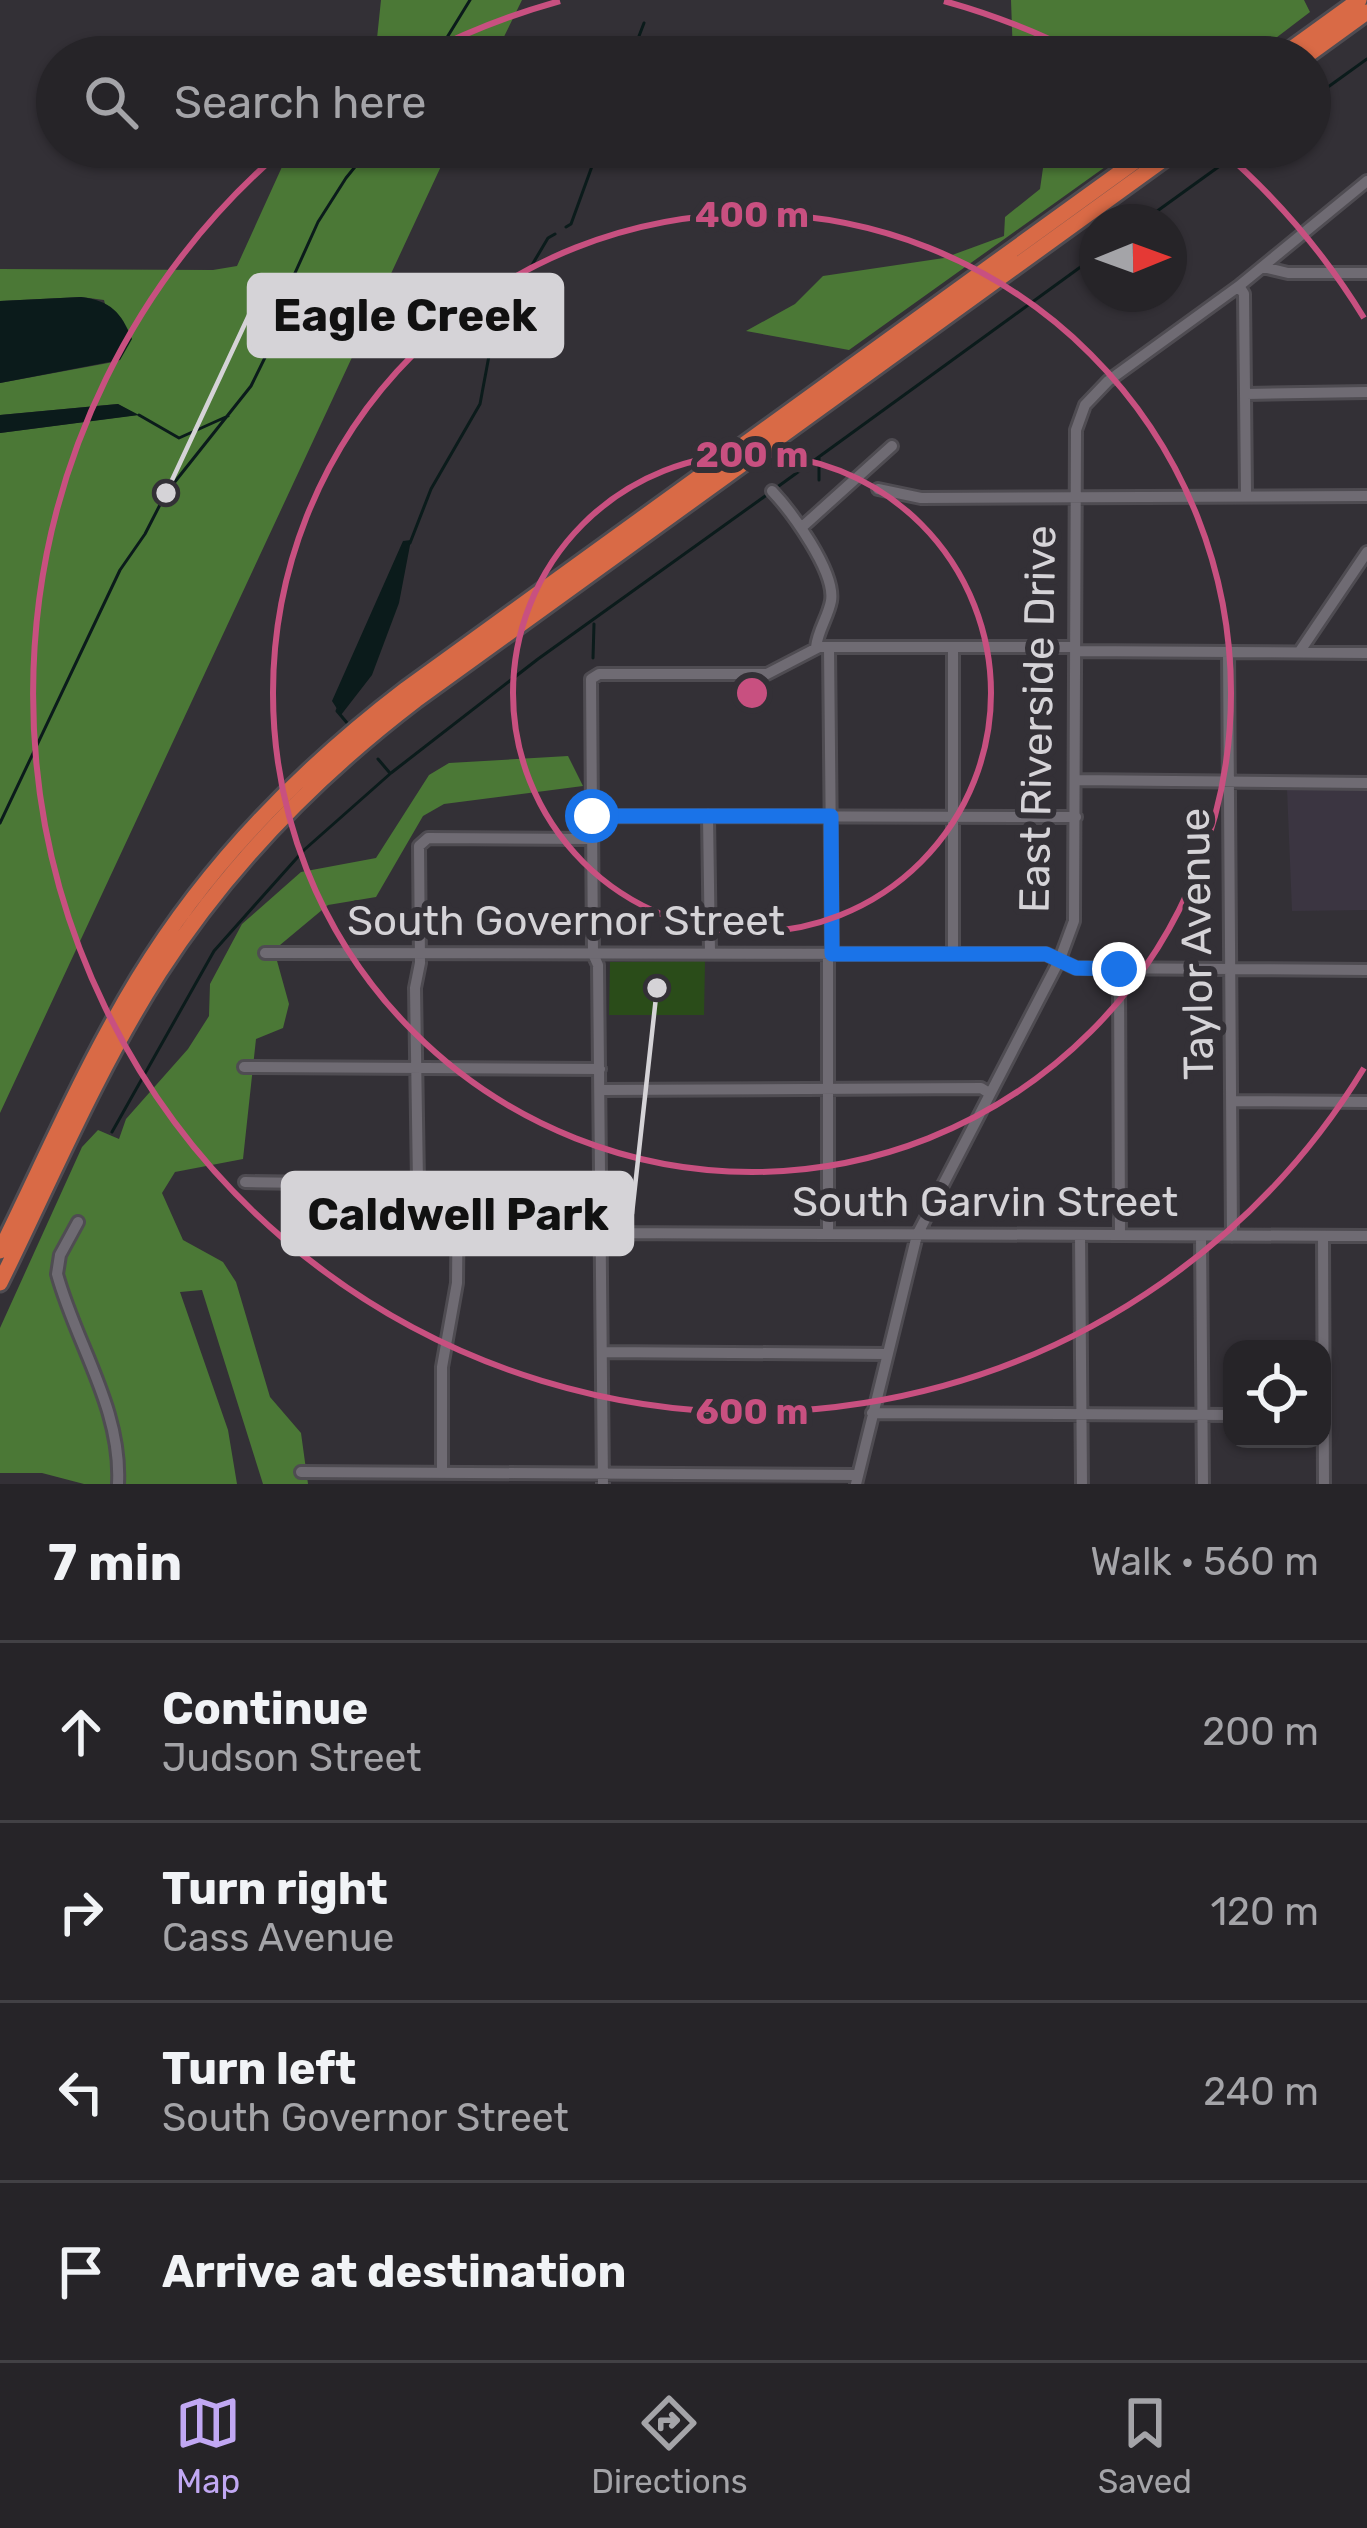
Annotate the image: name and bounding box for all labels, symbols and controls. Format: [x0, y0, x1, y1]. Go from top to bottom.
search box [36, 36, 1331, 168]
icon: search [78, 69, 144, 135]
text: Search here [174, 76, 426, 129]
text: 400 m [695, 193, 809, 236]
north arrow [1079, 204, 1187, 312]
callout: Eagle Creek [249, 275, 562, 356]
text: Eagle Creek [273, 289, 538, 342]
text: 200 m [695, 433, 809, 476]
street label: East Riverside Drive [1010, 525, 1066, 913]
centre of rings [731, 672, 773, 714]
route start [565, 789, 619, 843]
street label: Taylor Avenue [1170, 808, 1224, 1080]
street label: South Governor Street [347, 896, 785, 946]
route end [1092, 942, 1146, 996]
callout: Caldwell Park [283, 1173, 632, 1254]
street label: South Garvin Street [792, 1177, 1178, 1227]
text: Caldwell Park [307, 1188, 610, 1241]
map controls [1223, 1340, 1331, 1448]
button: locate [1223, 1340, 1331, 1448]
text: 600 m [695, 1390, 809, 1433]
text: 7 min [48, 1532, 182, 1593]
text: Walk · 560 m [1090, 1539, 1319, 1585]
text: Continue [162, 1682, 368, 1735]
icon: ahead [48, 1699, 114, 1765]
text: 200 m [1202, 1709, 1319, 1755]
text: Judson Street [162, 1735, 421, 1781]
text: Turn right [162, 1862, 388, 1915]
icon: right [48, 1879, 114, 1945]
text: 120 m [1210, 1889, 1319, 1935]
text: Cass Avenue [162, 1915, 394, 1961]
text: Turn left [162, 2042, 356, 2095]
icon: left [48, 2059, 114, 2125]
text: 240 m [1203, 2069, 1319, 2115]
text: South Governor Street [162, 2095, 569, 2141]
icon: arrive [48, 2239, 114, 2305]
text: Arrive at destination [162, 2245, 627, 2298]
tab: Map [175, 2390, 241, 2501]
tab: Directions [591, 2390, 748, 2501]
tab: Saved [1098, 2390, 1192, 2501]

